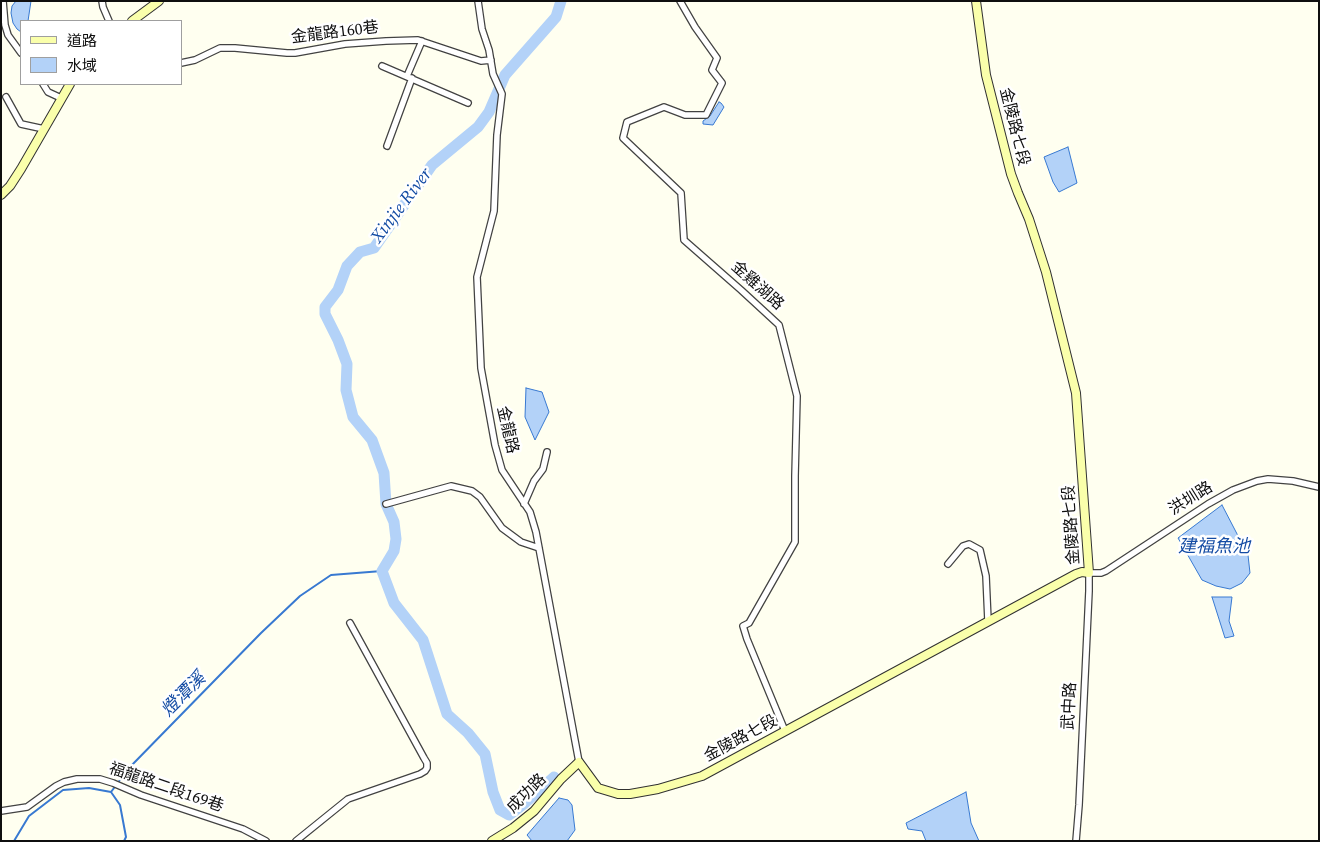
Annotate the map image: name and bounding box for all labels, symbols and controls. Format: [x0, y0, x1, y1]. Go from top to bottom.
street label: 金龍路160巷 [290, 18, 380, 48]
legend [20, 20, 182, 85]
text: 道路 [67, 30, 97, 51]
text: 水域 [67, 55, 97, 76]
street label: 金陵路七段 [995, 86, 1033, 168]
water label: Xinjie River [367, 164, 437, 248]
street label: 金雞湖路 [727, 257, 787, 315]
street label: 金龍路 [492, 404, 522, 456]
street label: 洪圳路 [1166, 478, 1216, 520]
street label: 金陵路七段 [1060, 484, 1084, 566]
water label: 建福魚池 [1178, 536, 1250, 558]
water label: 燈潭溪 [157, 668, 211, 722]
street label: 武中路 [1059, 682, 1081, 730]
street label: 金陵路七段 [701, 712, 781, 766]
street label: 福龍路二段169巷 [106, 759, 226, 817]
street label: 成功路 [503, 770, 551, 818]

